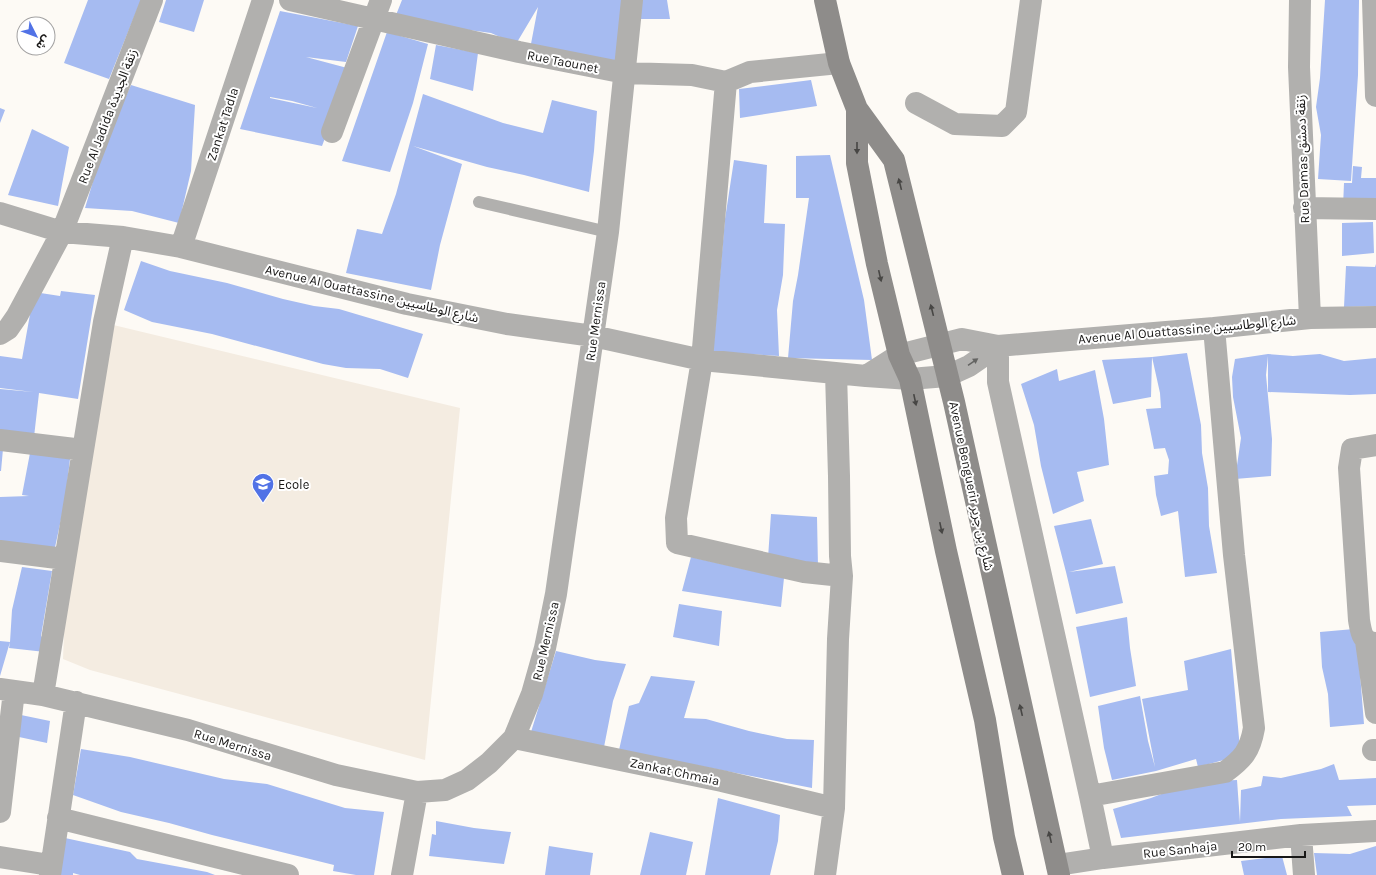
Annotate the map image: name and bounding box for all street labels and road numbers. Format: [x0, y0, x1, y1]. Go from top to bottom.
street label: Rue Al Jadida زنقة الجديدة [75, 47, 140, 186]
street label: Rue Taounet [526, 47, 600, 76]
street label: Zankat Tadla [204, 86, 241, 163]
street label: Rue Damas زنقة دمشق [1293, 94, 1313, 224]
street label: Avenue Al Ouattassine شارع الوطاسيين [263, 262, 480, 328]
street label: Rue Mernissa [582, 280, 609, 362]
street label: Avenue Al Ouattassine شارع الوطاسيين [1078, 313, 1297, 349]
street label: Avenue Benguerir شارع بن جرير [943, 400, 997, 573]
street label: Rue Mernissa [529, 600, 562, 682]
street label: Rue Mernissa [192, 726, 274, 763]
street label: Zankat Chmaia [629, 755, 721, 788]
street label: Rue Sanhaja [1142, 838, 1218, 861]

